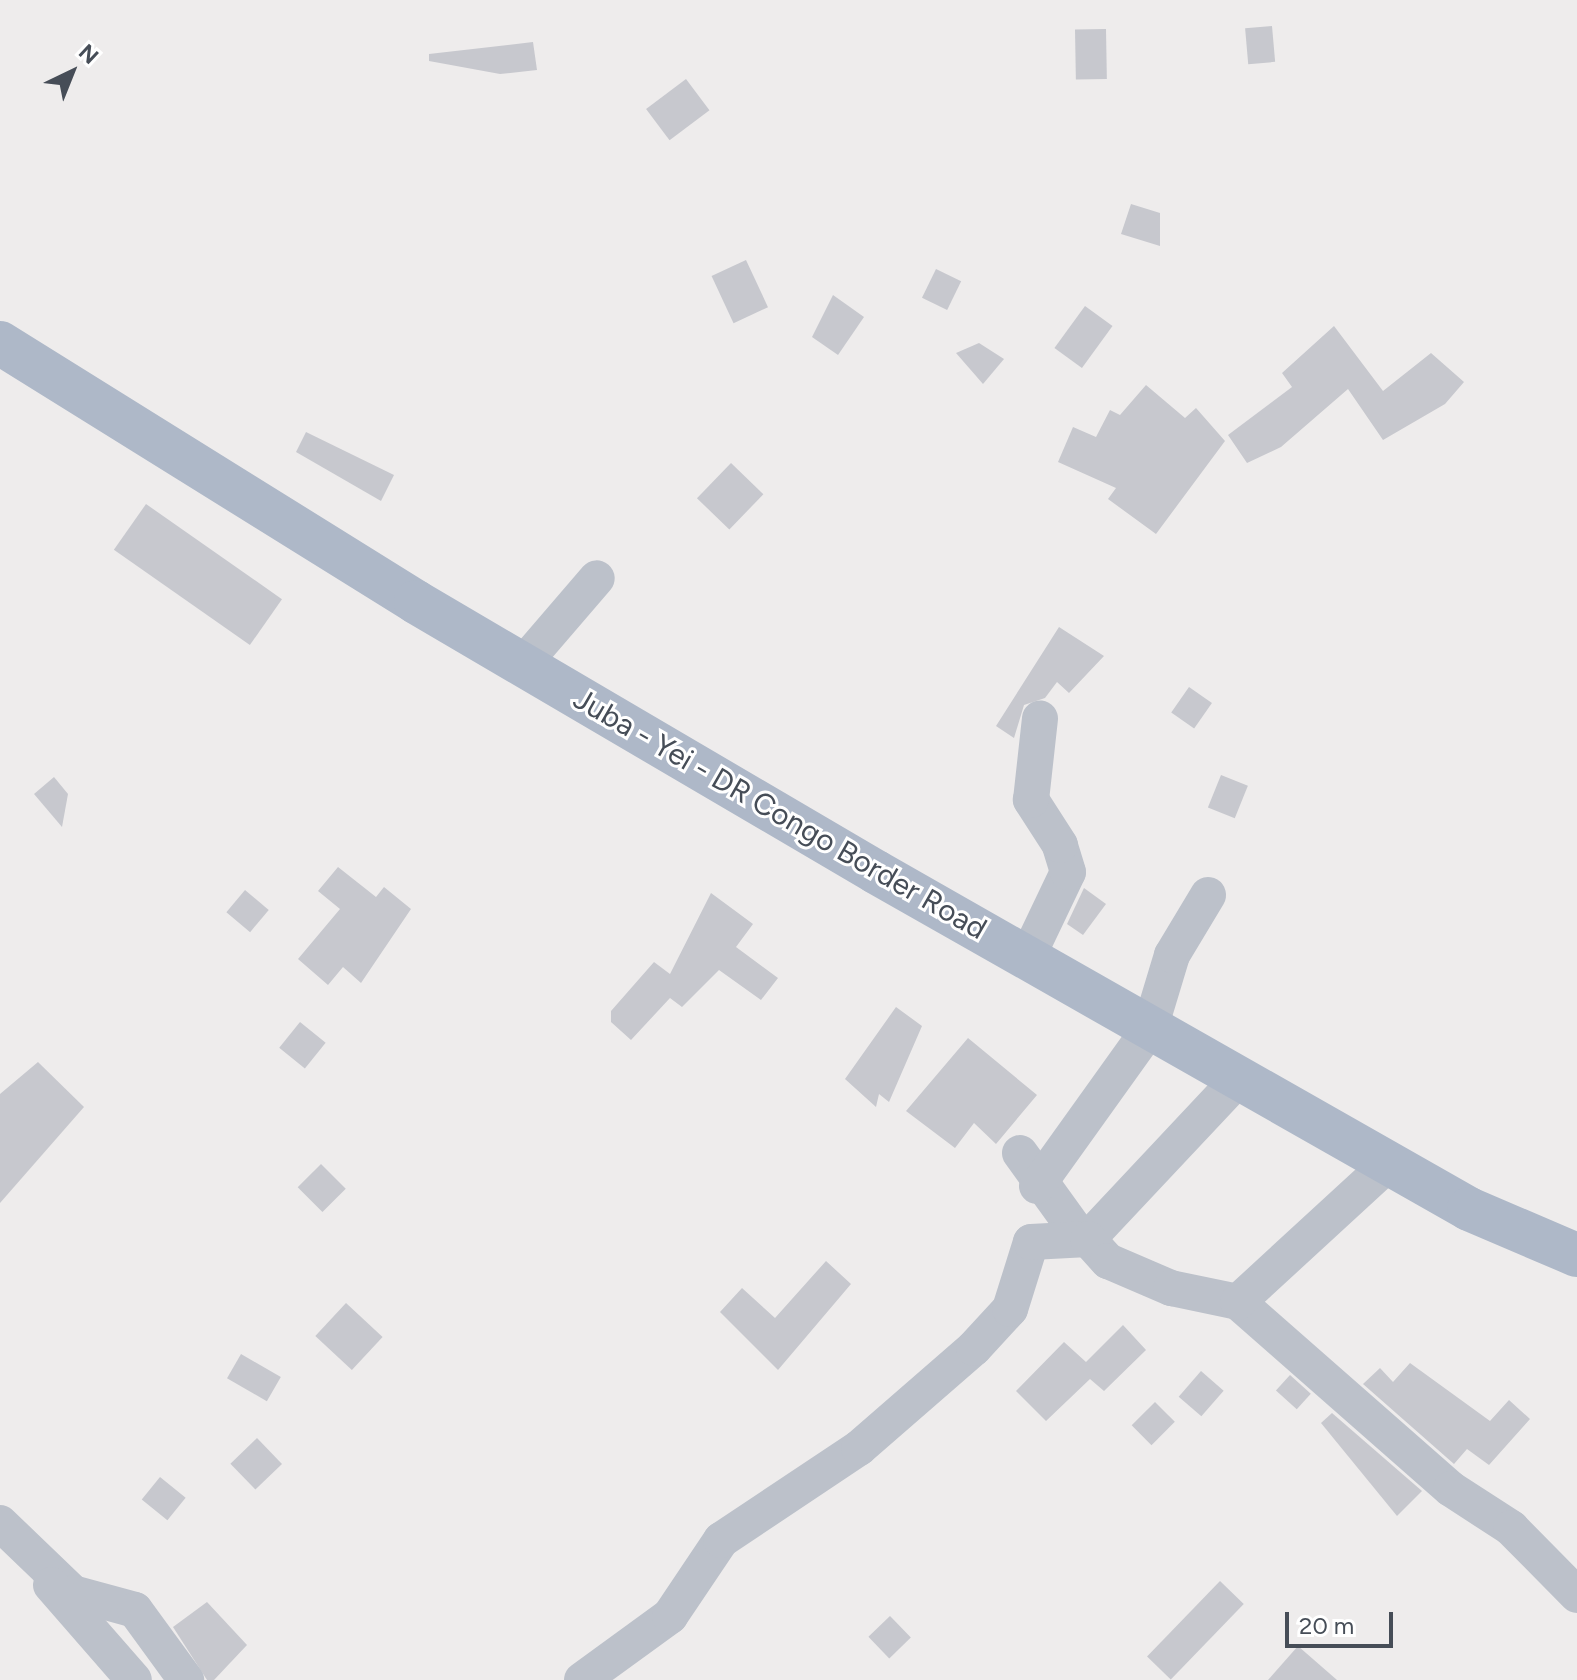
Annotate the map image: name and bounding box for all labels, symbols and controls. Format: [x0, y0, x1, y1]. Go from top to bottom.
north arrow [32, 32, 112, 112]
text: N [73, 38, 104, 70]
street label: Juba - Yei - DR Congo Border Road [567, 681, 993, 947]
scale bar [1289, 1596, 1397, 1646]
text: 20 m [1299, 1611, 1354, 1640]

